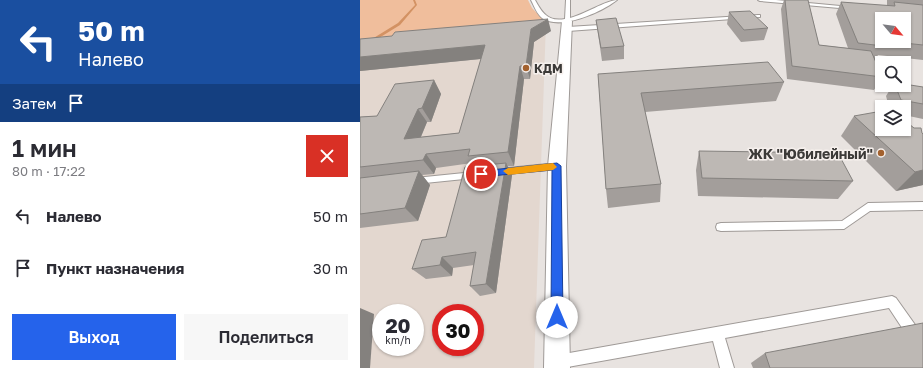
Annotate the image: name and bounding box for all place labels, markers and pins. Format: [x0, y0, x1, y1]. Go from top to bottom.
place label: КДМ [534, 61, 563, 76]
marker: КДМ [521, 63, 531, 73]
place label: ЖК "Юбилейный" [748, 145, 873, 162]
marker: ЖК "Юбилейный" [876, 148, 886, 158]
pin [464, 157, 498, 191]

